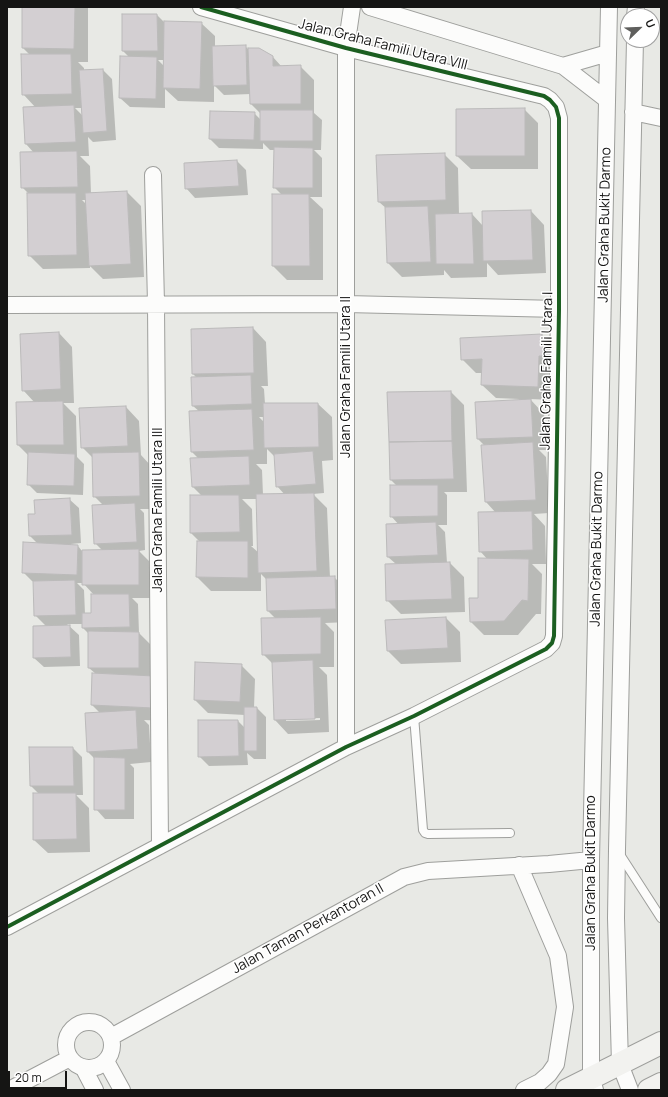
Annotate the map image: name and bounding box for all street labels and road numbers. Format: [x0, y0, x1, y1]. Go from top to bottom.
street label: Jalan Graha Famili Utara VIII [297, 16, 469, 74]
street label: Jalan Graha Bukit Darmo [595, 147, 615, 303]
street label: Jalan Graha Famili Utara I [537, 292, 557, 450]
street label: Jalan Graha Famili Utara II [338, 296, 354, 458]
street label: Jalan Graha Famili Utara III [150, 427, 166, 593]
street label: Jalan Graha Bukit Darmo [587, 471, 607, 627]
street label: Jalan Graha Bukit Darmo [583, 795, 599, 951]
street label: Jalan Taman Perkantoran II [229, 880, 387, 978]

